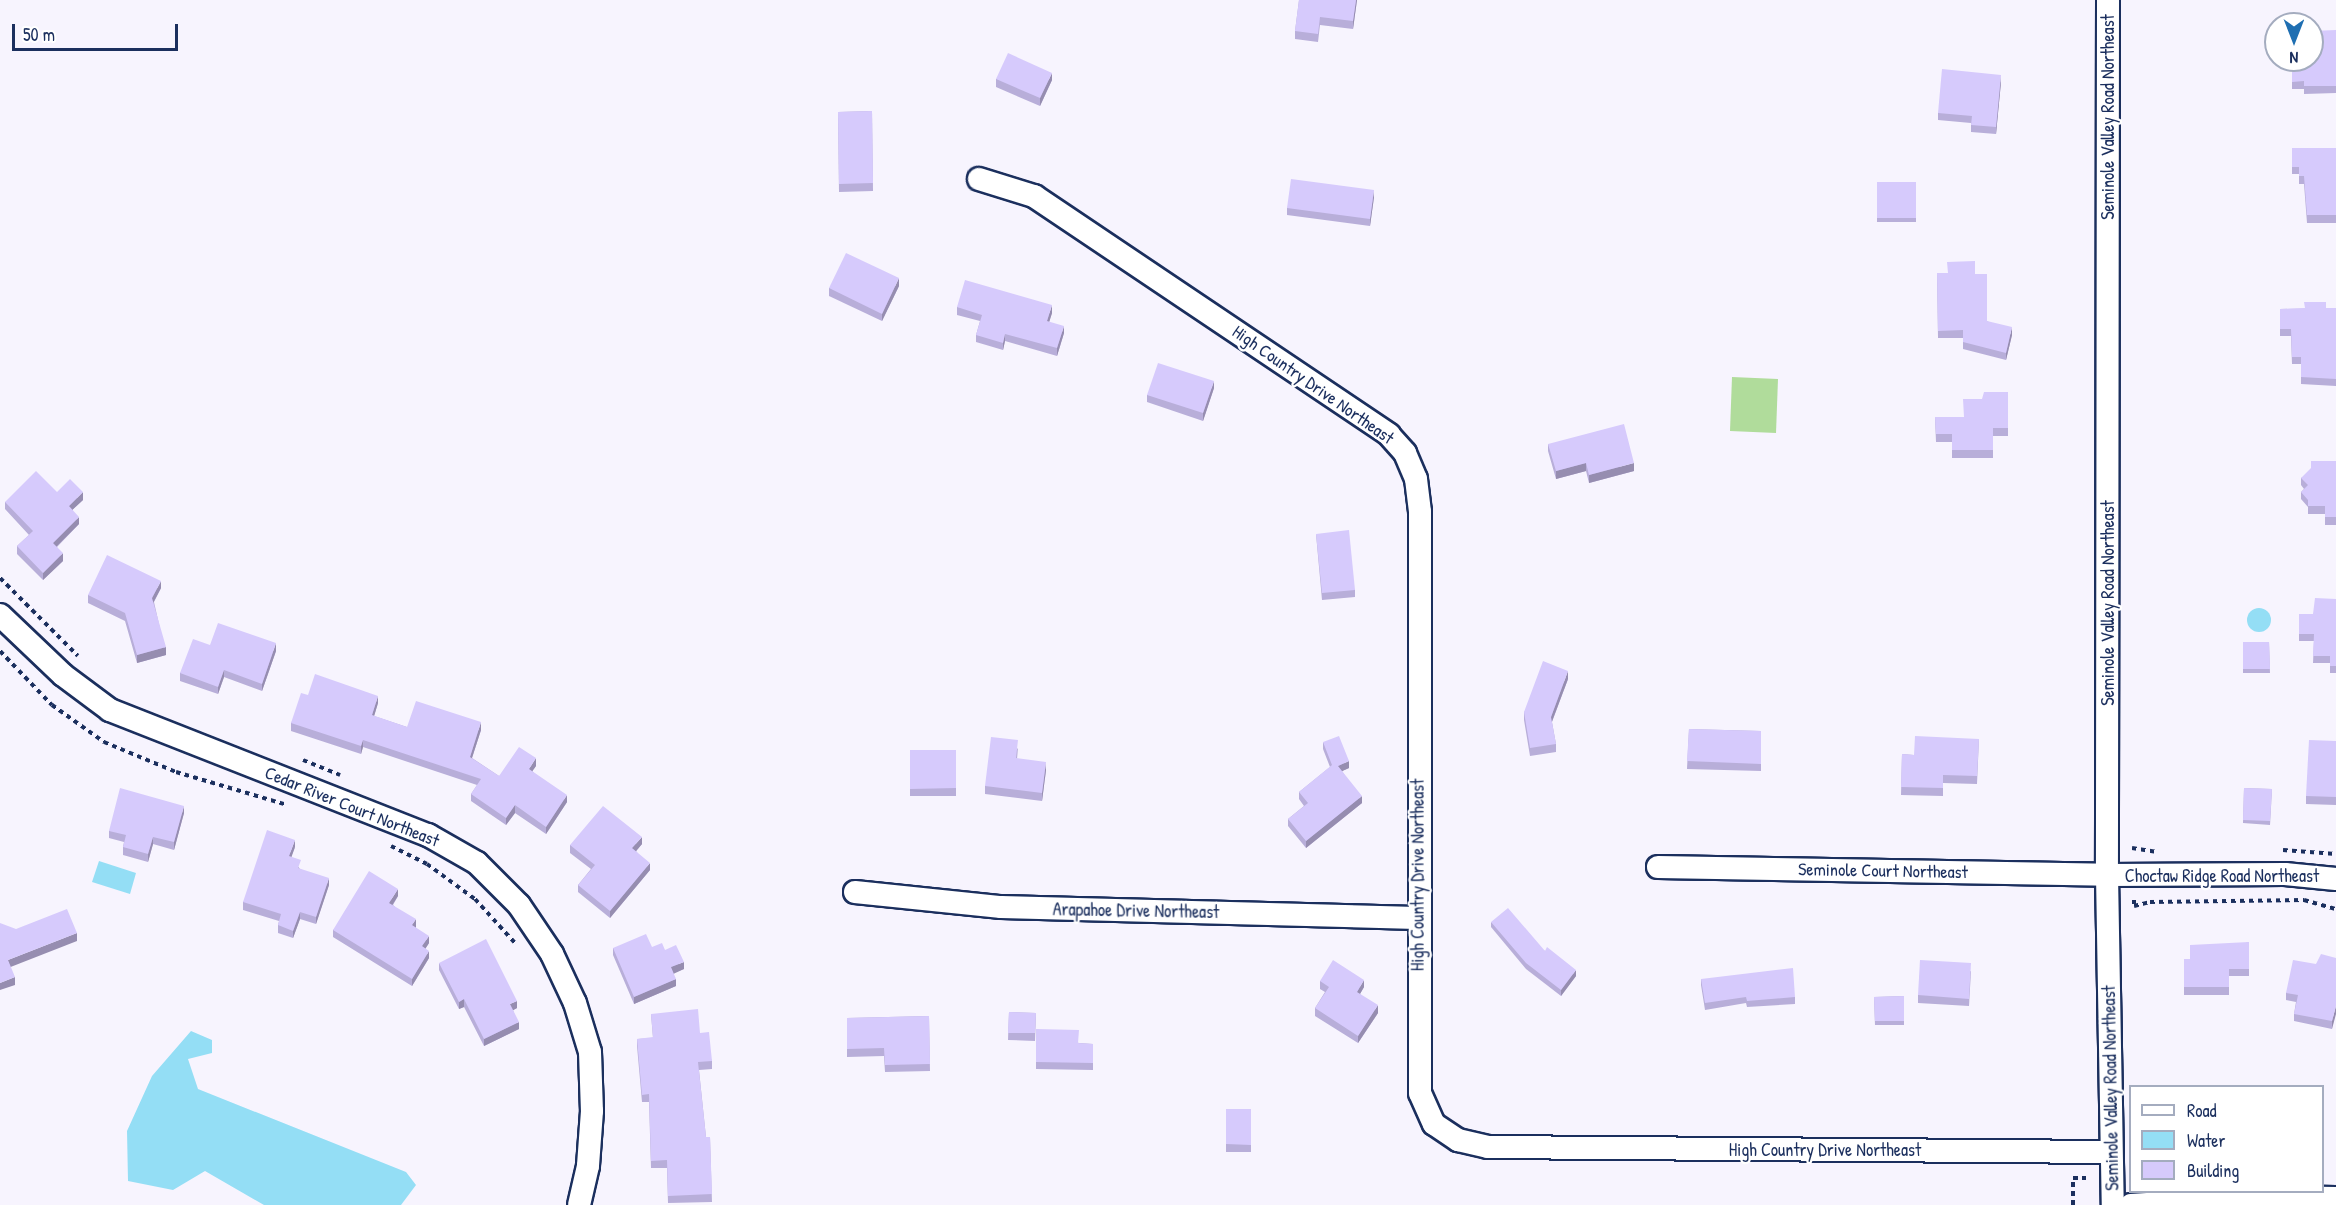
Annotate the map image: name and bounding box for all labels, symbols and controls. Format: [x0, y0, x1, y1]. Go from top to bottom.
scale bar [15, 12, 182, 50]
north arrow [2264, 12, 2324, 72]
street label: Seminole Valley Road Northeast [2097, 14, 2119, 220]
text: 50 m [23, 22, 55, 47]
text: N [2290, 47, 2298, 69]
street label: High Country Drive Northeast [1228, 321, 1398, 449]
street label: Seminole Valley Road Northeast [2097, 500, 2119, 706]
street label: Cedar River Court Northeast [262, 762, 442, 852]
street label: High Country Drive Northeast [1407, 779, 1429, 971]
street label: Seminole Court Northeast [1798, 859, 1968, 883]
street label: Choctaw Ridge Road Northeast [2125, 865, 2319, 887]
street label: Arapahoe Drive Northeast [1053, 899, 1219, 923]
street label: Seminole Valley Road Northeast [2098, 985, 2124, 1191]
legend [2129, 1085, 2324, 1193]
text: Road [2187, 1098, 2217, 1123]
text: Water [2187, 1128, 2225, 1153]
street label: High Country Drive Northeast [1729, 1139, 1921, 1161]
text: Building [2187, 1158, 2239, 1183]

